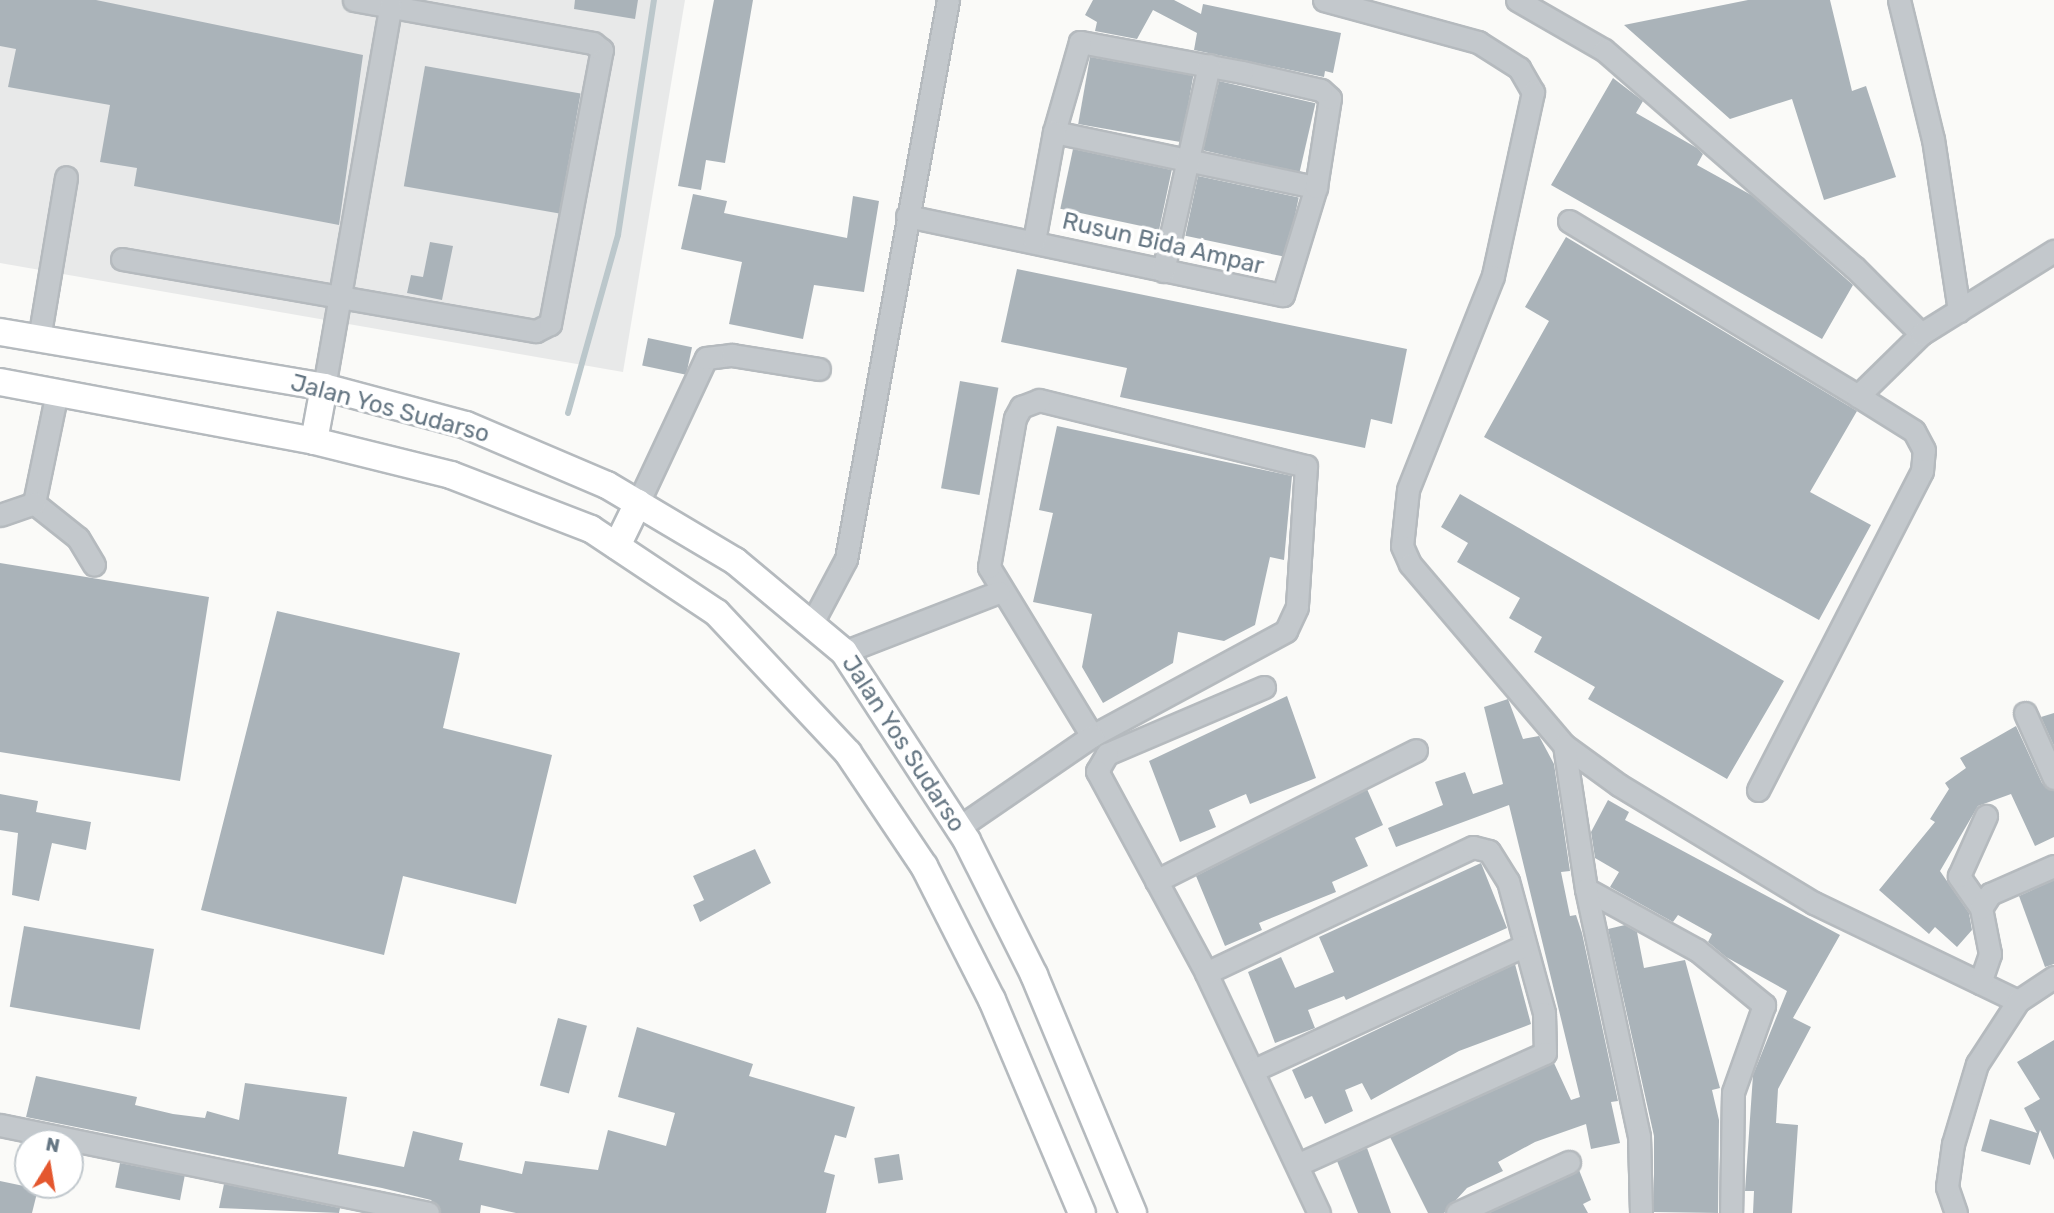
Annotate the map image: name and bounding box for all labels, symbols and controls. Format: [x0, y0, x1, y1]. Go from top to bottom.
street label: Rusun Bida Ampar [1059, 207, 1267, 281]
street label: Jalan Yos Sudarso [287, 369, 493, 449]
street label: Jalan Yos Sudarso [835, 650, 971, 838]
north arrow [14, 1129, 84, 1199]
text: N [44, 1132, 62, 1157]

